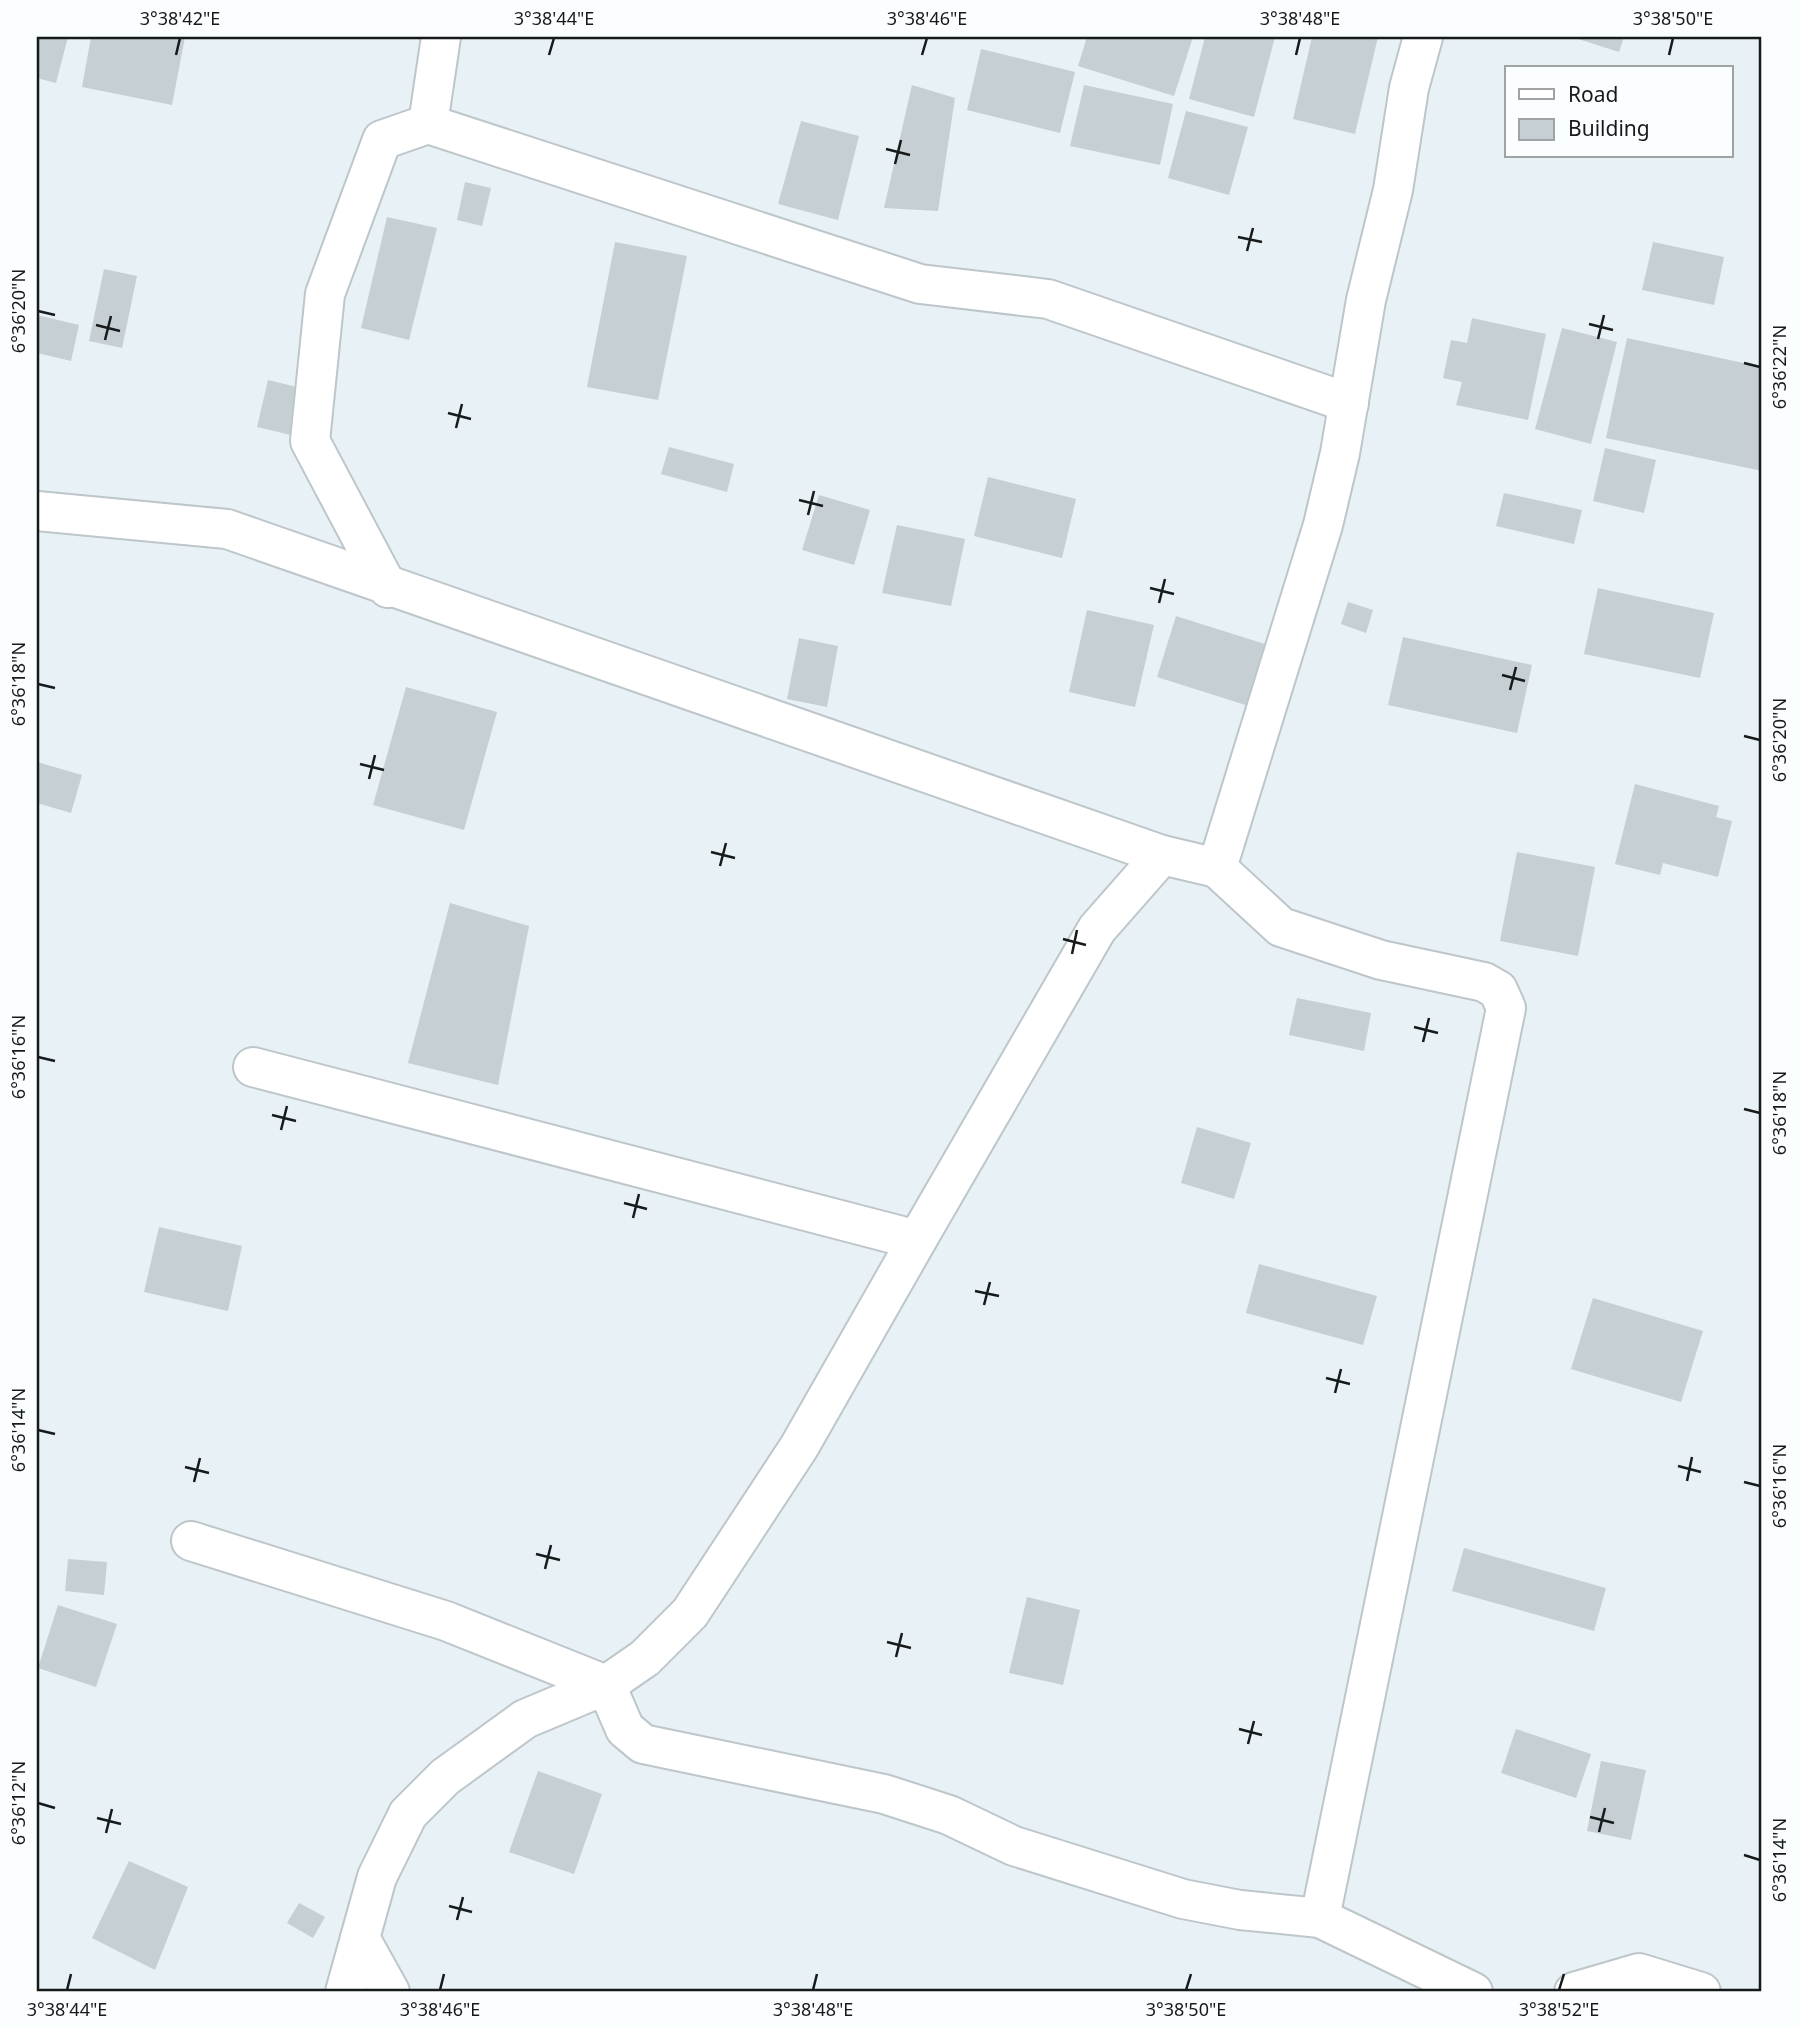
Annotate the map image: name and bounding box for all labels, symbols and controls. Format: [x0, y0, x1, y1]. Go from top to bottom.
text: 3°38'42"E [140, 6, 220, 30]
text: 3°38'44"E [514, 6, 594, 30]
text: 3°38'46"E [887, 6, 967, 30]
text: 3°38'48"E [1260, 6, 1340, 30]
text: 3°38'50"E [1633, 6, 1713, 30]
legend [1505, 66, 1732, 158]
text: Road [1568, 80, 1618, 108]
text: Building [1568, 114, 1650, 142]
text: 6°36'20"N [6, 269, 30, 353]
text: 6°36'22"N [1767, 325, 1791, 409]
text: 6°36'18"N [6, 642, 30, 726]
text: 6°36'20"N [1767, 698, 1791, 782]
text: 6°36'16"N [6, 1015, 30, 1099]
text: 6°36'18"N [1767, 1071, 1791, 1155]
text: 6°36'14"N [6, 1388, 30, 1472]
text: 6°36'16"N [1767, 1444, 1791, 1528]
text: 6°36'12"N [6, 1761, 30, 1845]
text: 6°36'14"N [1767, 1818, 1791, 1902]
text: 3°38'44"E [27, 1997, 107, 2021]
text: 3°38'46"E [400, 1997, 480, 2021]
text: 3°38'48"E [773, 1997, 853, 2021]
text: 3°38'50"E [1146, 1997, 1226, 2021]
text: 3°38'52"E [1519, 1997, 1599, 2021]

